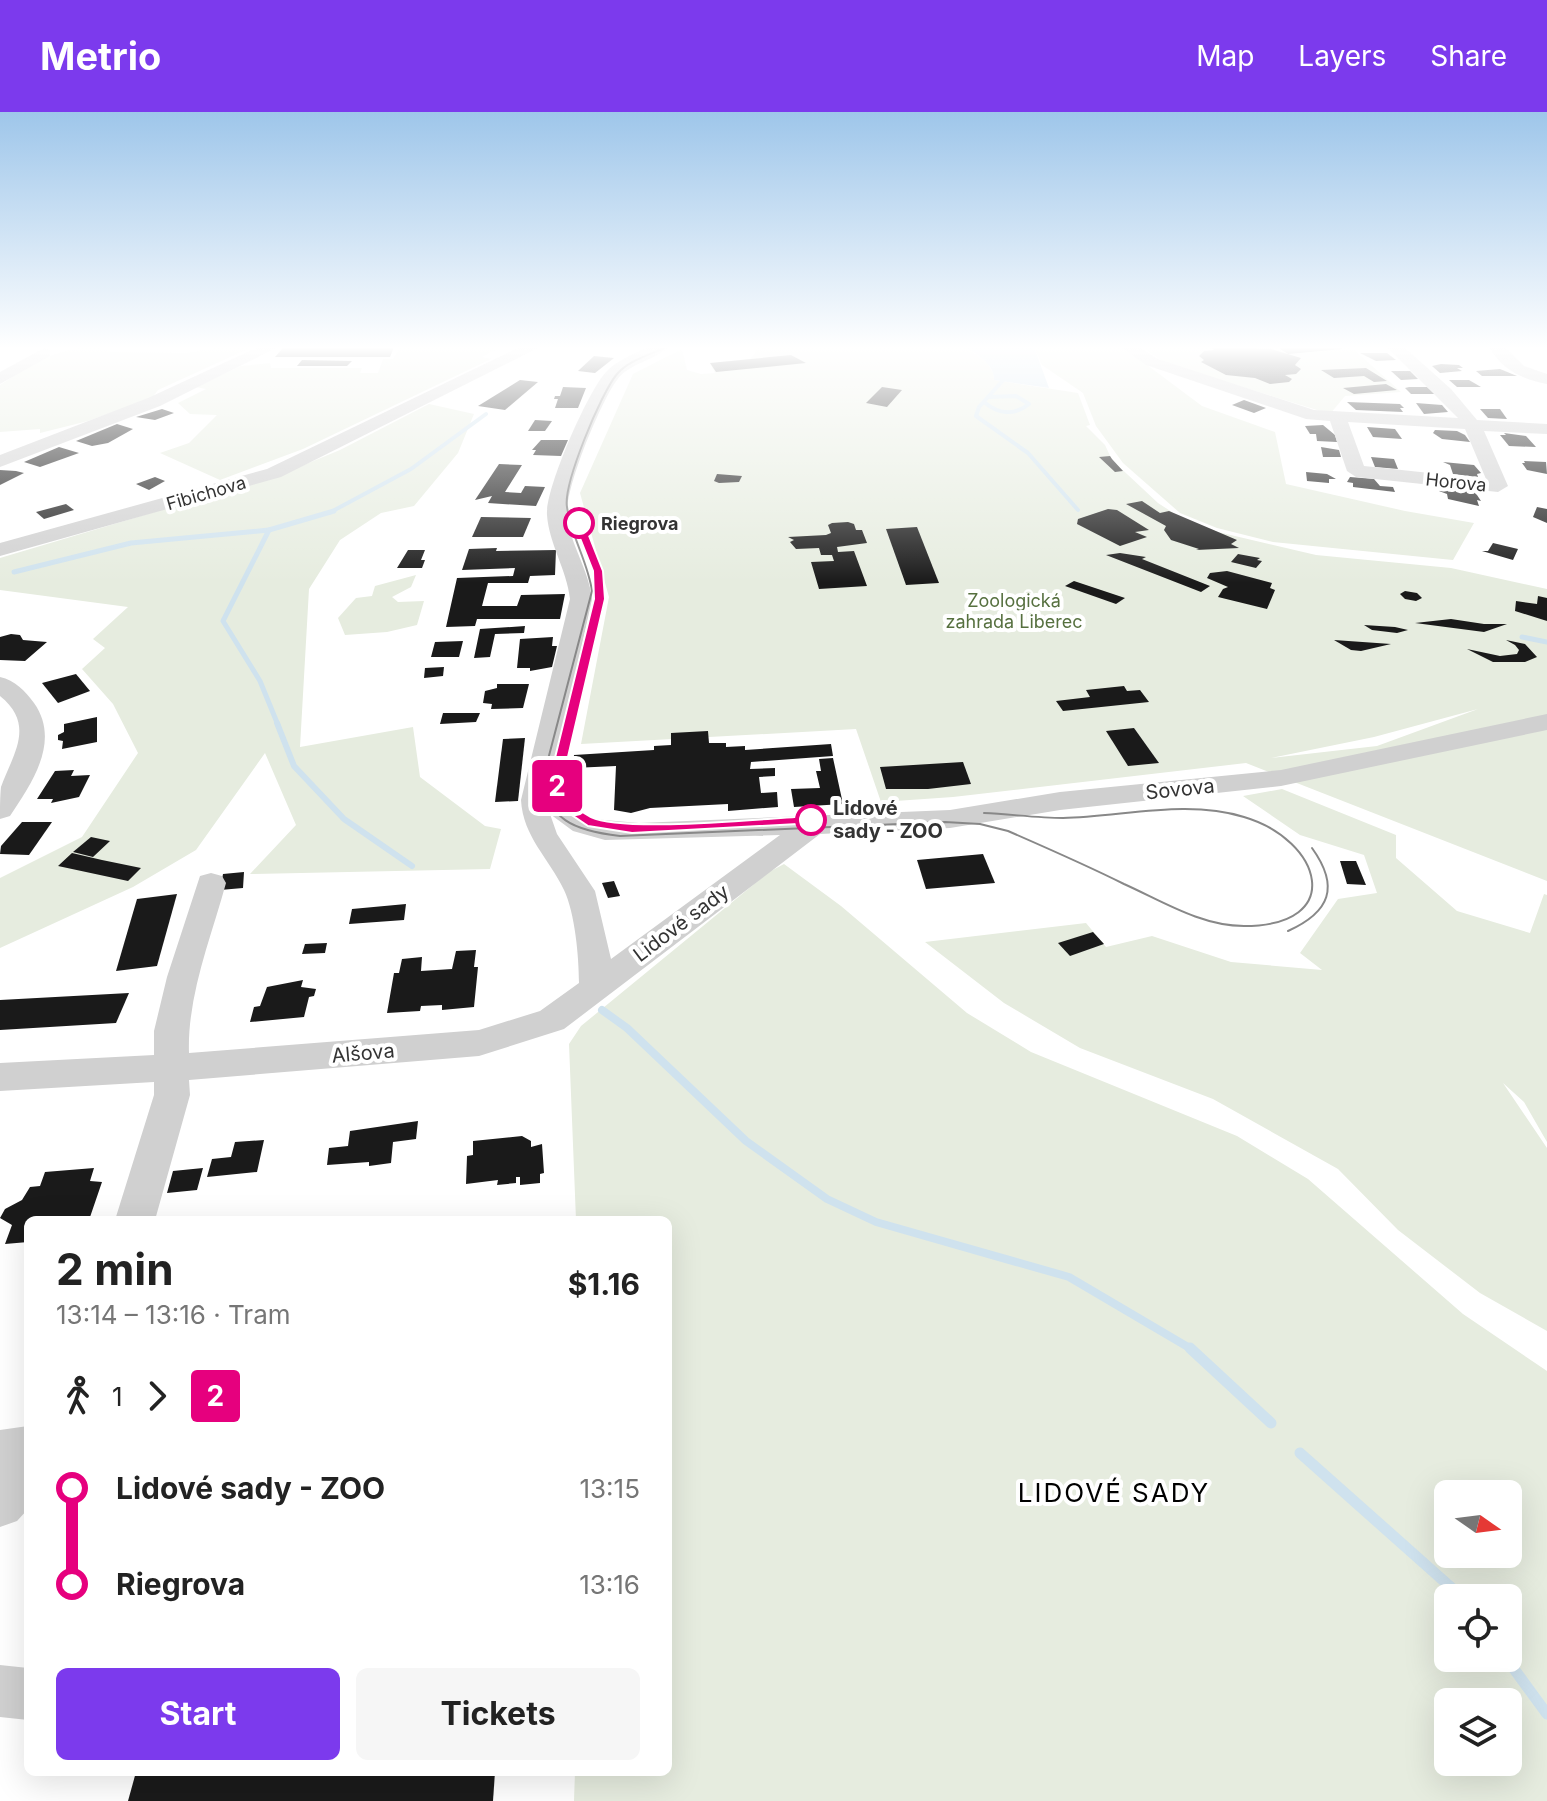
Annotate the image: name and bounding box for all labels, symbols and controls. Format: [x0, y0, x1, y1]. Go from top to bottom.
text: Metrio [40, 33, 161, 79]
text: Map [1196, 39, 1254, 73]
text: Layers [1298, 39, 1386, 73]
text: Share [1430, 39, 1507, 73]
street label: Horova [1424, 468, 1488, 496]
street label: Fibichova [164, 472, 248, 514]
marker: Riegrova [564, 508, 594, 538]
place label: Riegrova [601, 513, 678, 534]
park label: Zoologická zahrada Liberec [945, 590, 1083, 632]
line badge: 2 [531, 760, 583, 812]
text: 2 [548, 769, 566, 803]
street label: Sovova [1144, 773, 1216, 805]
place label: Lidové sady - ZOO [833, 796, 943, 843]
marker: Lidové sady - ZOO [796, 805, 826, 835]
street label: Lidové sady [628, 879, 734, 967]
street label: Alšova [330, 1038, 396, 1068]
text: 2 min [56, 1242, 174, 1296]
text: $1.16 [568, 1266, 640, 1302]
text: 13:14 – 13:16 · Tram [56, 1299, 291, 1330]
icon: walk [56, 1374, 100, 1418]
icon: forward [135, 1374, 179, 1418]
text: 2 [207, 1379, 224, 1413]
text: 1 [112, 1381, 123, 1412]
text: Lidové sady - ZOO [116, 1470, 385, 1506]
text: 13:15 [579, 1473, 640, 1504]
district label: LIDOVÉ SADY [1018, 1477, 1210, 1508]
north arrow [1434, 1480, 1522, 1568]
map controls [1434, 1480, 1522, 1776]
text: Riegrova [116, 1566, 245, 1602]
text: 13:16 [579, 1569, 640, 1600]
button: locate [1434, 1584, 1522, 1672]
button: Start [56, 1668, 340, 1760]
button: Tickets [356, 1668, 640, 1760]
button: layers [1434, 1688, 1522, 1776]

